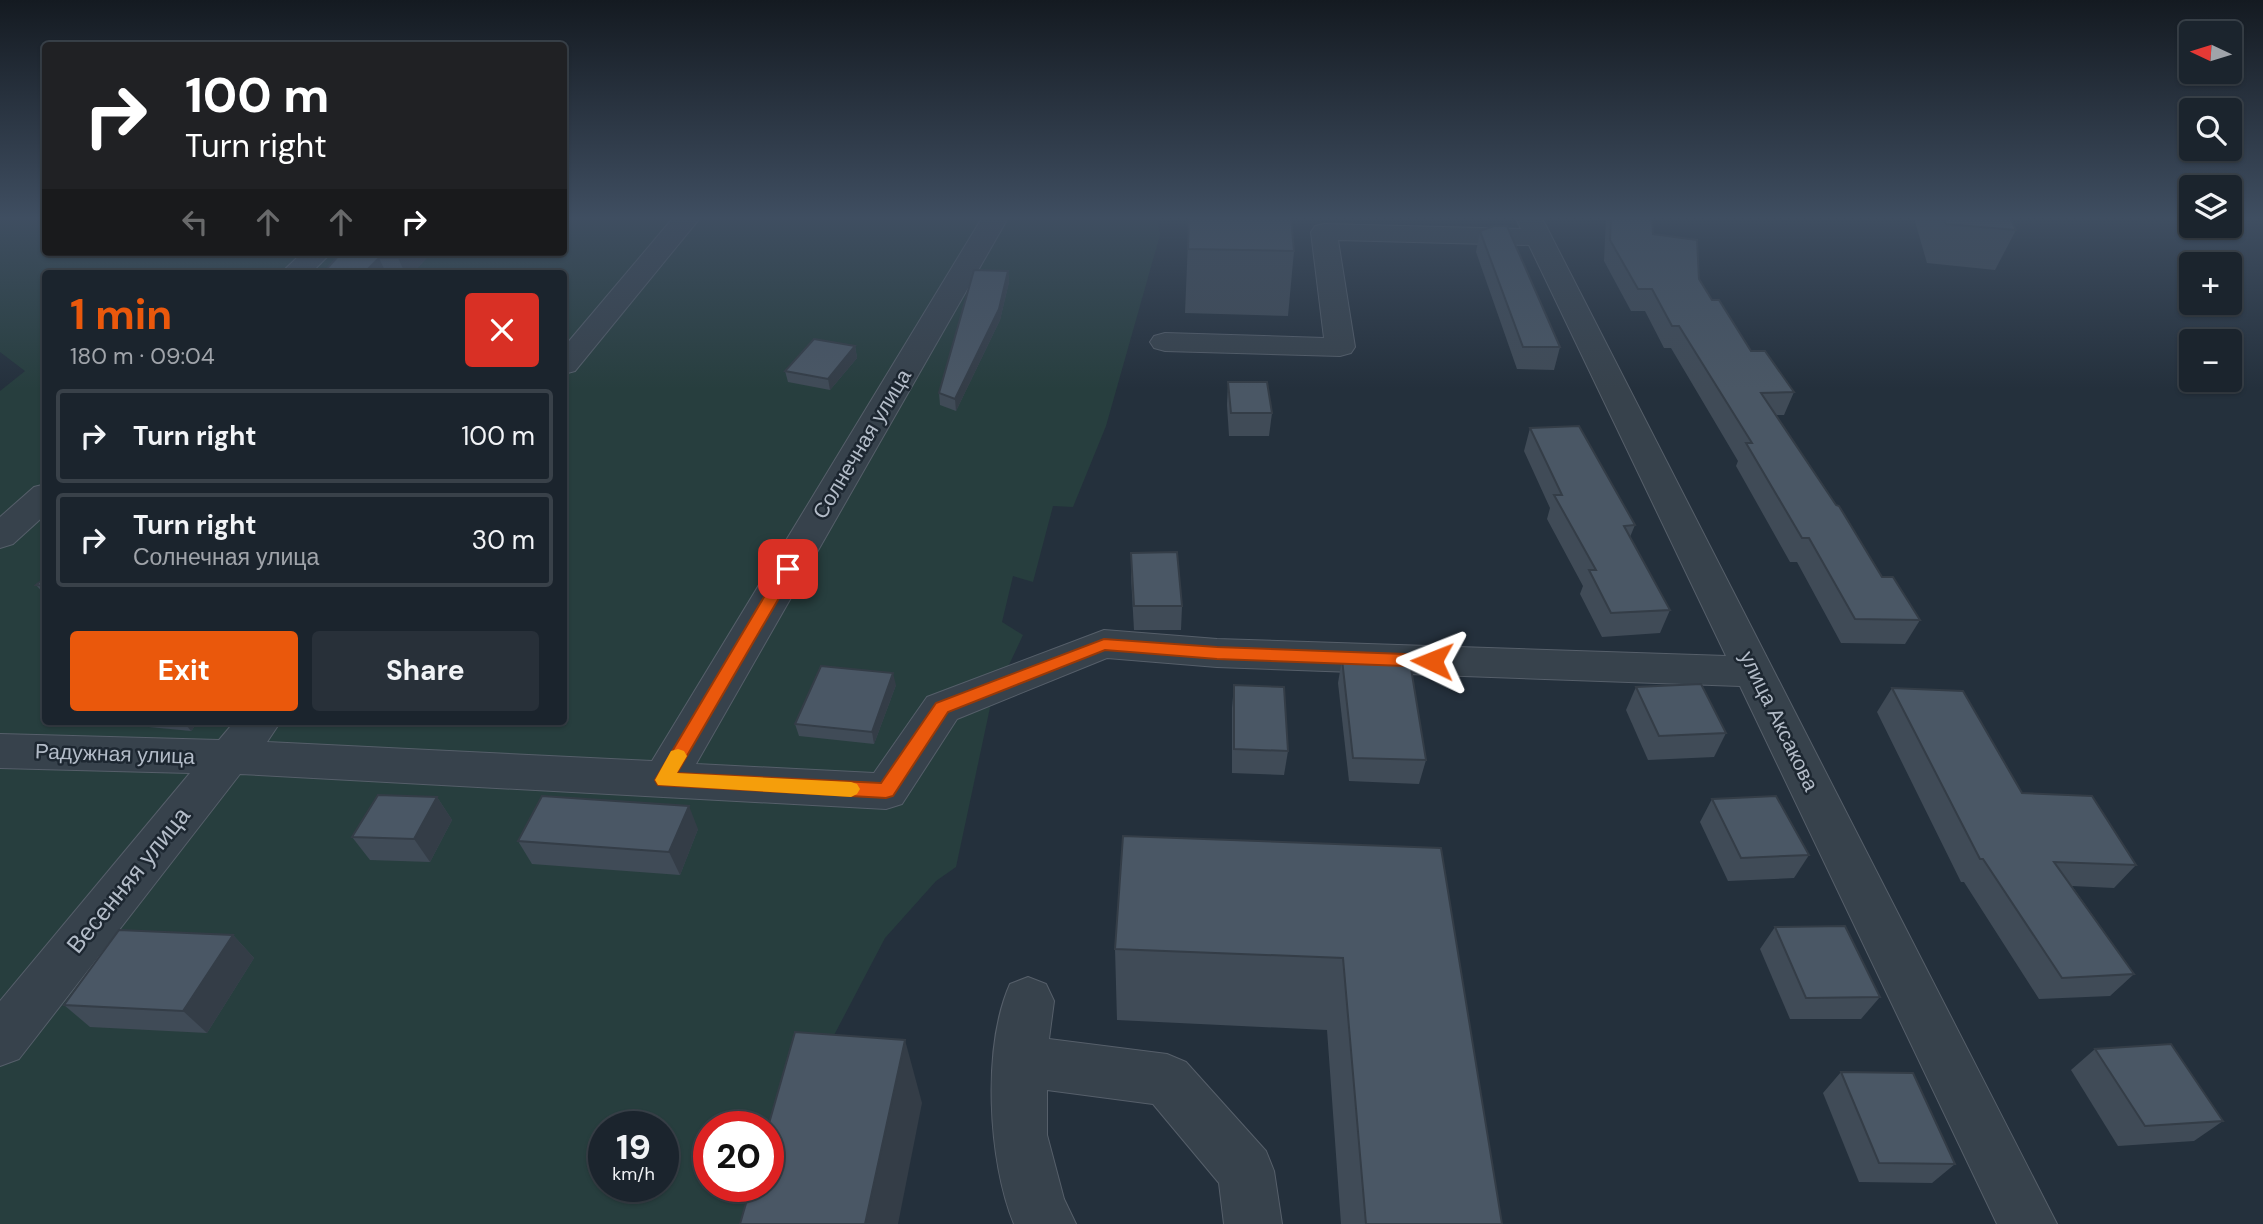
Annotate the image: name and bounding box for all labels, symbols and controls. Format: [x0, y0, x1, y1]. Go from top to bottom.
north arrow [2179, 21, 2242, 84]
map controls [2179, 21, 2242, 392]
text: 100 m [185, 63, 329, 127]
icon: right [70, 70, 161, 161]
button: search [2179, 98, 2242, 161]
text: Turn right [185, 125, 327, 167]
button: layers [2179, 175, 2242, 238]
icon: left [176, 203, 214, 241]
icon: ahead [249, 203, 287, 241]
icon: ahead [322, 203, 360, 241]
icon: right [395, 203, 433, 241]
button: + [2179, 252, 2242, 315]
text: 1 min [70, 287, 172, 342]
button: close [465, 293, 539, 367]
button: − [2179, 329, 2242, 392]
text: 180 m · 09:04 [70, 341, 215, 371]
street label: Солнечная улица [806, 364, 918, 524]
icon: right [74, 417, 112, 455]
text: Turn right [133, 419, 257, 453]
text: 100 m [461, 419, 535, 453]
text: Turn right [133, 508, 257, 542]
icon: right [74, 521, 112, 559]
text: 30 m [472, 523, 535, 557]
pin [758, 539, 818, 599]
text: Солнечная улица [133, 542, 319, 572]
icon: arrive [769, 550, 807, 588]
position arrow [1395, 624, 1469, 698]
button: Exit [70, 631, 298, 711]
button: Share [312, 631, 539, 711]
street label: улица Аксакова [1733, 646, 1825, 796]
street label: Радужная улица [35, 737, 196, 771]
street label: Весенняя улица [59, 800, 197, 960]
speed limit sign: 20 [693, 1111, 784, 1202]
text: 19 [616, 1124, 651, 1170]
text: km/h [612, 1162, 655, 1186]

